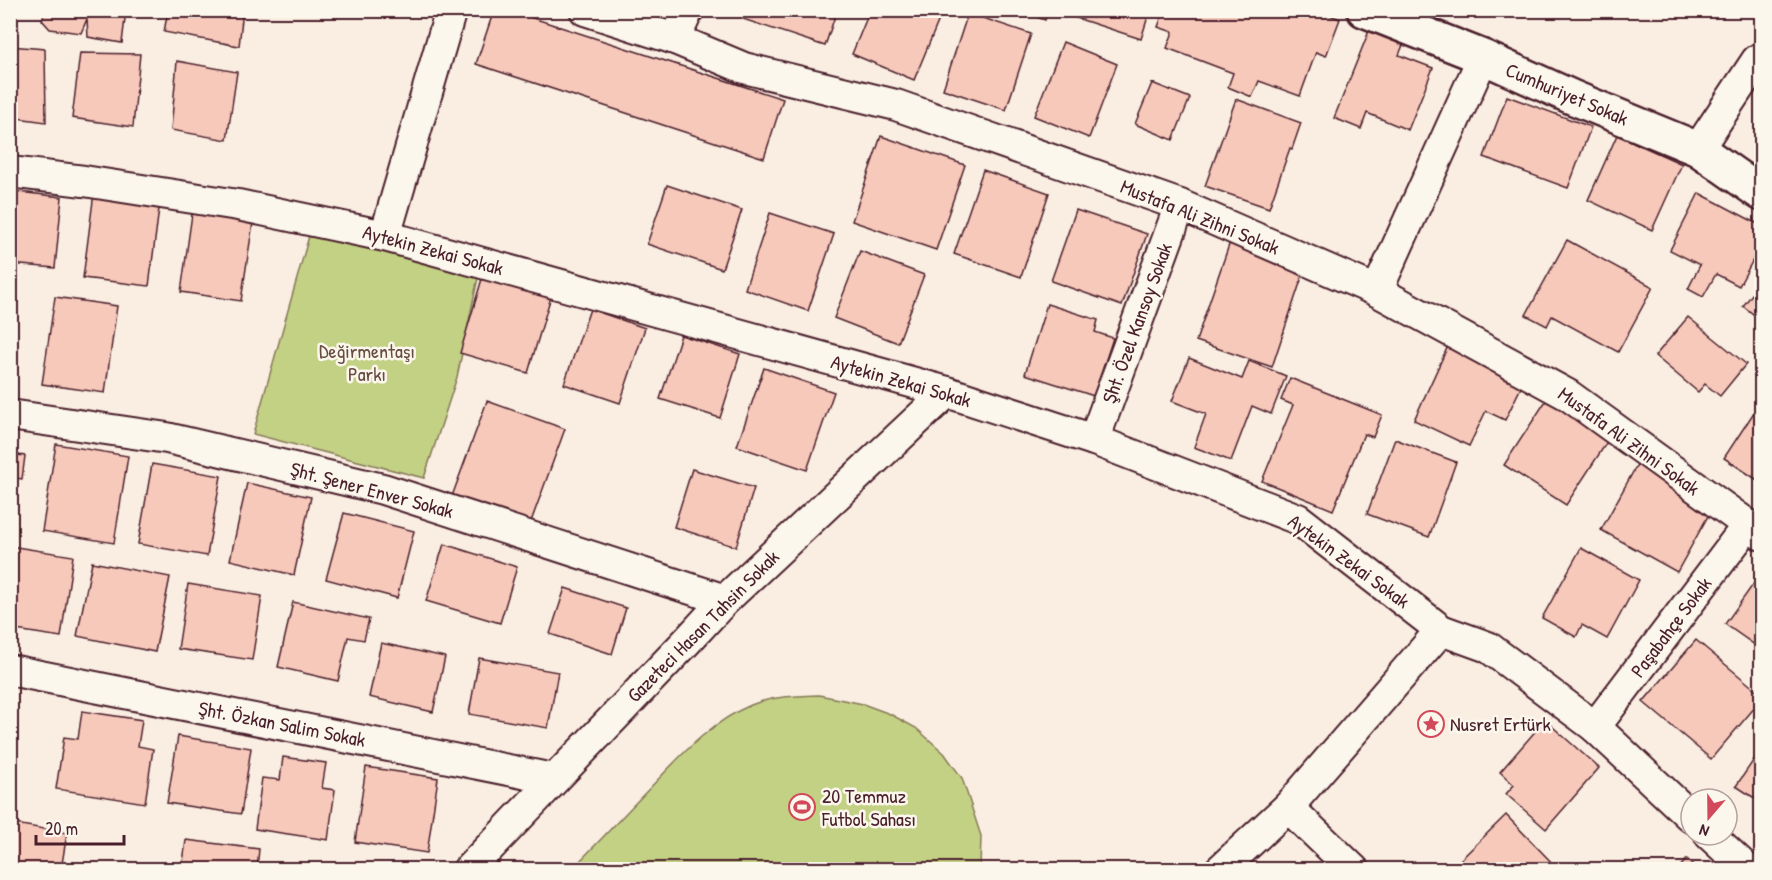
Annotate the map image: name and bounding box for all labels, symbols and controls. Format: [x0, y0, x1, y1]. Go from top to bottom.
street label: Cumhuriyet Sokak [1502, 56, 1633, 132]
street label: Mustafa Ali Zihni Sokak [1117, 172, 1284, 261]
street label: Aytekin Zekai Sokak [360, 218, 506, 281]
street label: Şht. Özel Kansoy Sokak [1095, 239, 1178, 407]
park label: Değirmentaşı Parkı [319, 337, 415, 387]
street label: Aytekin Zekai Sokak [828, 348, 974, 413]
street label: Mustafa Ali Zihni Sokak [1553, 380, 1706, 501]
street label: Şht. Şener Enver Sokak [288, 455, 457, 524]
street label: Aytekin Zekai Sokak [1283, 507, 1416, 614]
street label: Gazeteci Hasan Tahsin Sokak [621, 544, 785, 708]
street label: Paşabahçe Sokak [1624, 571, 1717, 683]
street label: Şht. Özkan Salim Sokak [196, 694, 368, 753]
place icon: Nusret Ertürk [1416, 709, 1446, 739]
place label: Nusret Ertürk [1450, 710, 1551, 737]
place label: 20 Temmuz Futbol Sahası [821, 782, 916, 832]
north arrow [1679, 787, 1739, 847]
sports icon: 20 Temmuz Futbol Sahası [787, 792, 817, 822]
scale bar [36, 808, 124, 846]
text: 20 m [45, 816, 78, 841]
text: N [1696, 819, 1712, 843]

